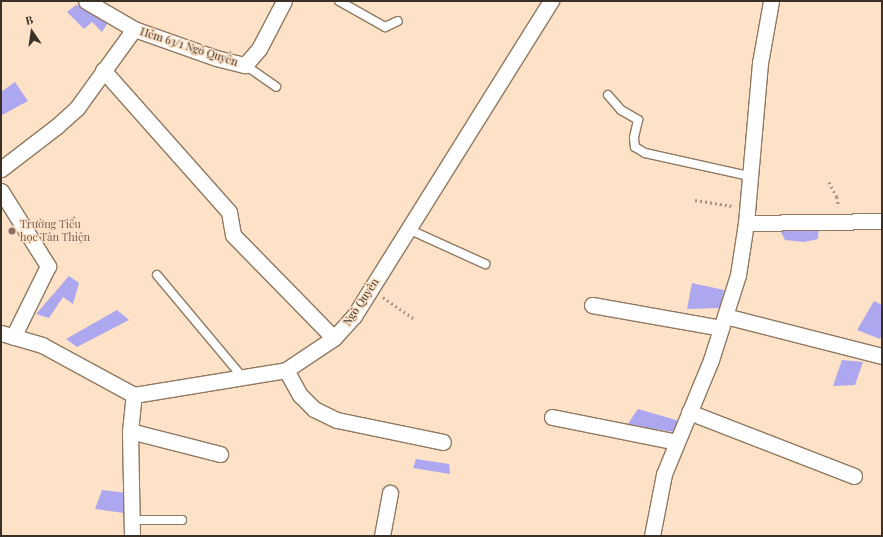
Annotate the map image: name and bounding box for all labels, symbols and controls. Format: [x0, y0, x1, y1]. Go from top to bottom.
north arrow [12, 12, 52, 52]
text: B [24, 12, 34, 28]
street label: Hẻm 63/1 Ngô Quyền [138, 25, 240, 69]
place label: Trường Tiểu học Tân Thiện [20, 218, 91, 244]
marker: Trường Tiểu học Tân Thiện [7, 226, 17, 236]
street label: Ngô Quyền [340, 276, 382, 328]

